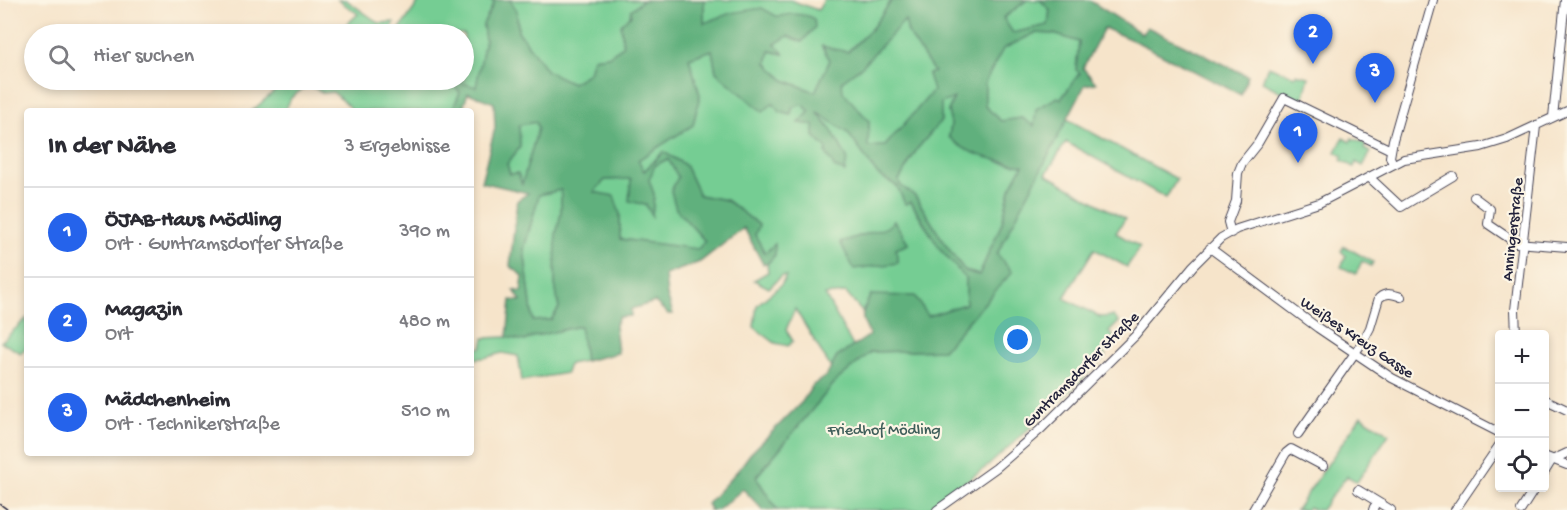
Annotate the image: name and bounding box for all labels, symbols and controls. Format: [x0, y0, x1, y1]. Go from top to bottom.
pin: 2 [1294, 14, 1332, 64]
search box [24, 24, 474, 90]
icon: search [45, 41, 78, 74]
text: Hier suchen [93, 44, 194, 70]
pin: 3 [1356, 54, 1394, 103]
pin: 1 [1278, 114, 1318, 163]
text: In der Nähe [48, 132, 176, 163]
text: 3 Ergebnisse [344, 136, 450, 159]
street label: Anningerstraße [1500, 176, 1529, 282]
text: ÖJAB-Haus Mödling [105, 208, 282, 234]
text: 1 [63, 221, 72, 244]
text: 390 m [399, 221, 450, 244]
text: Ort · Guntramsdorfer Straße [105, 234, 343, 257]
street label: Weißes Kreuz Gasse [1296, 294, 1417, 384]
text: Magazin [105, 298, 182, 324]
street label: Guntramsdorfer Straße [1021, 308, 1145, 432]
text: 2 [63, 311, 72, 334]
text: 480 m [399, 311, 450, 334]
text: Ort [105, 324, 132, 347]
your location [1003, 325, 1032, 354]
map controls [1495, 330, 1549, 492]
button: + [1495, 330, 1549, 384]
button: − [1495, 384, 1549, 438]
text: Mädchenheim [105, 388, 230, 414]
text: 3 [62, 401, 73, 424]
text: 510 m [401, 401, 450, 424]
text: Ort · Technikerstraße [105, 414, 280, 437]
park label: Friedhof Mödling [826, 422, 941, 441]
button: locate [1495, 438, 1549, 492]

